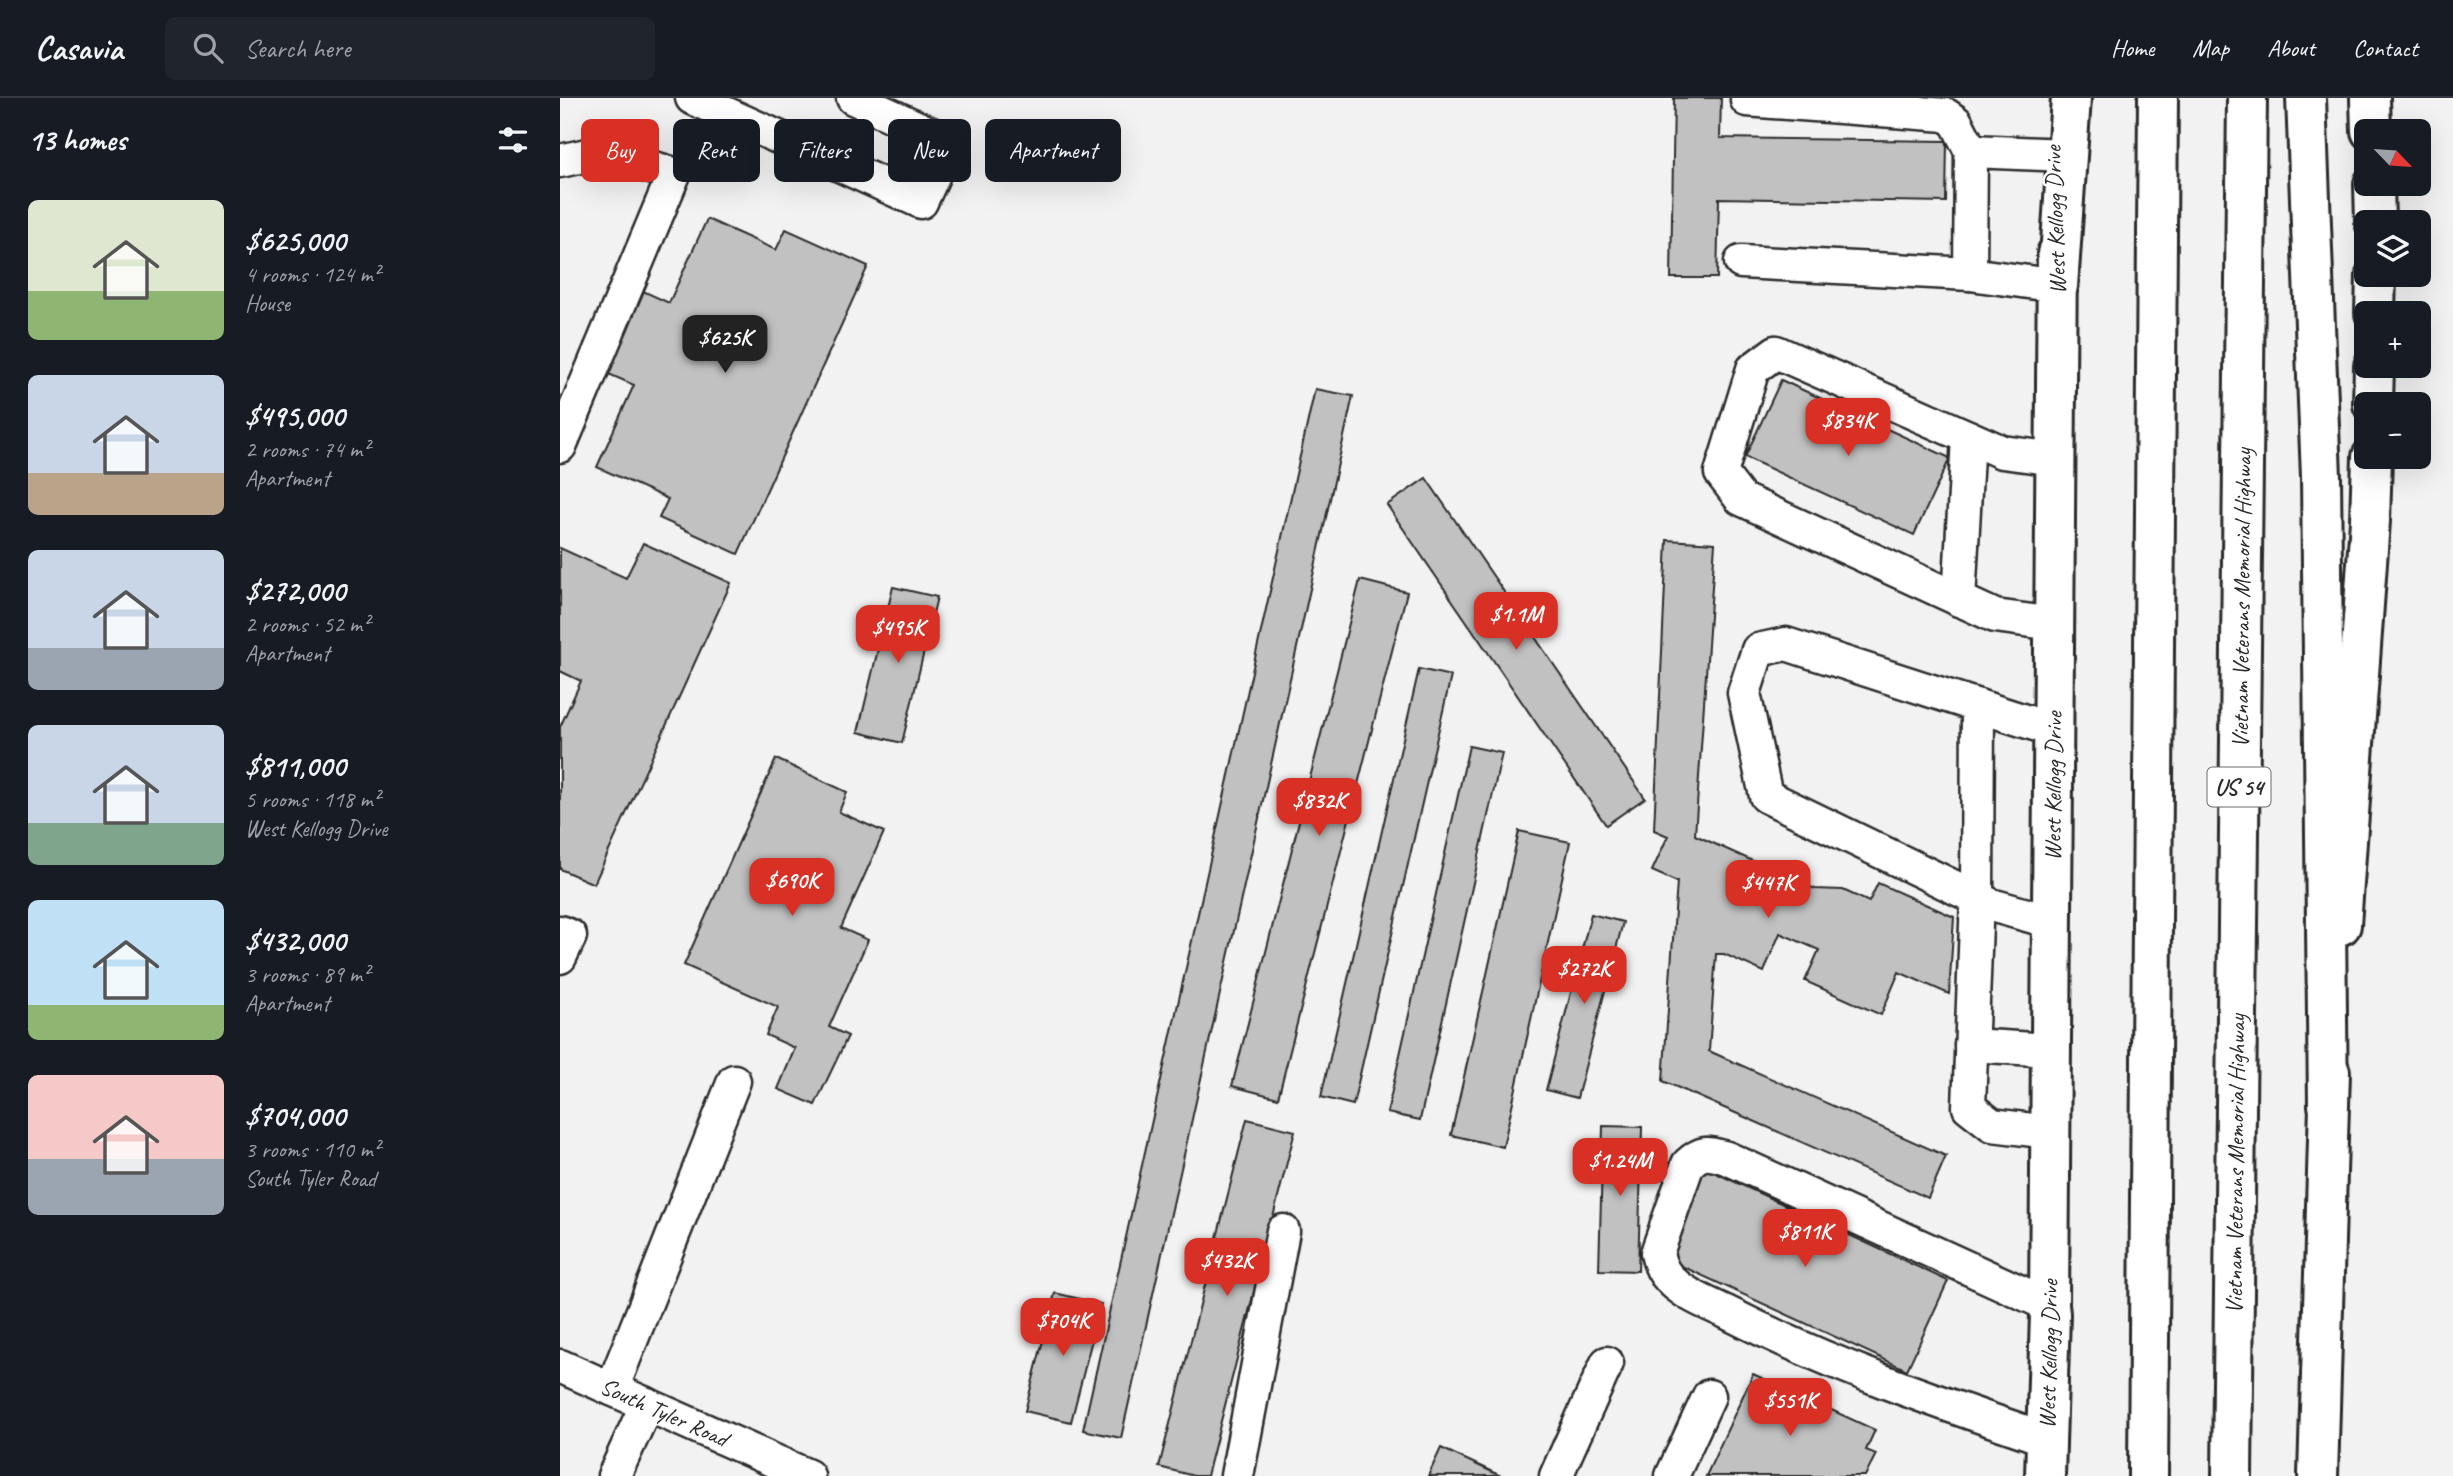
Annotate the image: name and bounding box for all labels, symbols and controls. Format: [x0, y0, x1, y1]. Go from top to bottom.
search box [165, 17, 655, 80]
text: Casavia [35, 27, 123, 69]
icon: search [189, 29, 227, 67]
text: Search here [245, 32, 351, 65]
text: Home [2111, 33, 2154, 63]
text: Map [2192, 33, 2229, 63]
text: About [2267, 33, 2315, 63]
text: Contact [2353, 33, 2418, 63]
chip: Buy [581, 119, 659, 182]
chip: Rent [673, 119, 760, 182]
chip: Filters [774, 119, 874, 182]
chip: New [888, 119, 971, 182]
chip: Apartment [985, 119, 1121, 182]
north arrow [2354, 119, 2431, 196]
map controls [2354, 119, 2431, 469]
text: 13 homes [28, 121, 126, 159]
icon: filters [494, 121, 532, 159]
street label: West Kellogg Drive [2037, 143, 2073, 295]
button: layers [2354, 210, 2431, 287]
text: $625,000 [245, 222, 346, 260]
icon: home [84, 228, 168, 312]
text: 4 rooms · 124 m² [245, 260, 380, 289]
text: House [245, 289, 290, 318]
button: + [2354, 301, 2431, 378]
pin: $625K [676, 316, 774, 375]
text: $625K [698, 323, 752, 352]
button: − [2354, 392, 2431, 469]
text: $495,000 [245, 397, 345, 435]
pin: $834K [1799, 398, 1897, 458]
icon: home [84, 403, 168, 487]
text: $834K [1821, 406, 1875, 435]
text: 2 rooms · 74 m² [245, 435, 369, 464]
street label: Vietnam Veterans Memorial Highway [2225, 446, 2258, 748]
text: Apartment [245, 464, 330, 493]
text: $272,000 [245, 572, 345, 610]
icon: home [84, 578, 168, 662]
pin: $1.1M [1467, 592, 1565, 652]
text: $1.1M [1490, 600, 1542, 629]
pin: $495K [849, 606, 947, 665]
text: 2 rooms · 52 m² [245, 610, 369, 639]
text: $495K [872, 613, 924, 642]
text: Apartment [245, 639, 330, 668]
street label: West Kellogg Drive [2037, 709, 2069, 861]
text: $811,000 [245, 747, 345, 785]
icon: home [84, 753, 168, 837]
road number: US 54 [2208, 768, 2270, 806]
pin: $832K [1270, 778, 1368, 838]
text: 5 rooms · 118 m² [245, 785, 380, 814]
text: $832K [1292, 786, 1346, 815]
text: West Kellogg Drive [245, 814, 388, 843]
pin: $690K [743, 858, 841, 918]
pin: $447K [1719, 860, 1817, 920]
text: $690K [765, 866, 819, 895]
text: $447K [1742, 868, 1795, 897]
text: $432,000 [245, 922, 345, 960]
icon: home [84, 928, 168, 1012]
pin: $272K [1535, 946, 1633, 1006]
text: $272K [1558, 954, 1611, 983]
text: 3 rooms · 89 m² [245, 960, 369, 989]
text: Apartment [245, 989, 330, 1018]
street label: Vietnam Veterans Memorial Highway [2219, 1012, 2252, 1314]
text: $704,000 [245, 1097, 345, 1135]
icon: home [84, 1103, 168, 1187]
text: 3 rooms · 110 m² [245, 1135, 380, 1164]
pin: $1.24M [1563, 1138, 1677, 1198]
text: $1.24M [1589, 1146, 1651, 1175]
text: South Tyler Road [245, 1164, 376, 1193]
pin: $811K [1756, 1210, 1854, 1269]
text: $811K [1778, 1217, 1832, 1246]
pin: $432K [1178, 1238, 1276, 1298]
text: $432K [1200, 1246, 1254, 1275]
street label: West Kellogg Drive [2031, 1277, 2065, 1429]
pin: $704K [1014, 1298, 1112, 1358]
text: $704K [1037, 1306, 1090, 1335]
street label: South Tyler Road [596, 1371, 736, 1455]
pin: $551K [1741, 1378, 1839, 1438]
text: $551K [1764, 1386, 1816, 1415]

